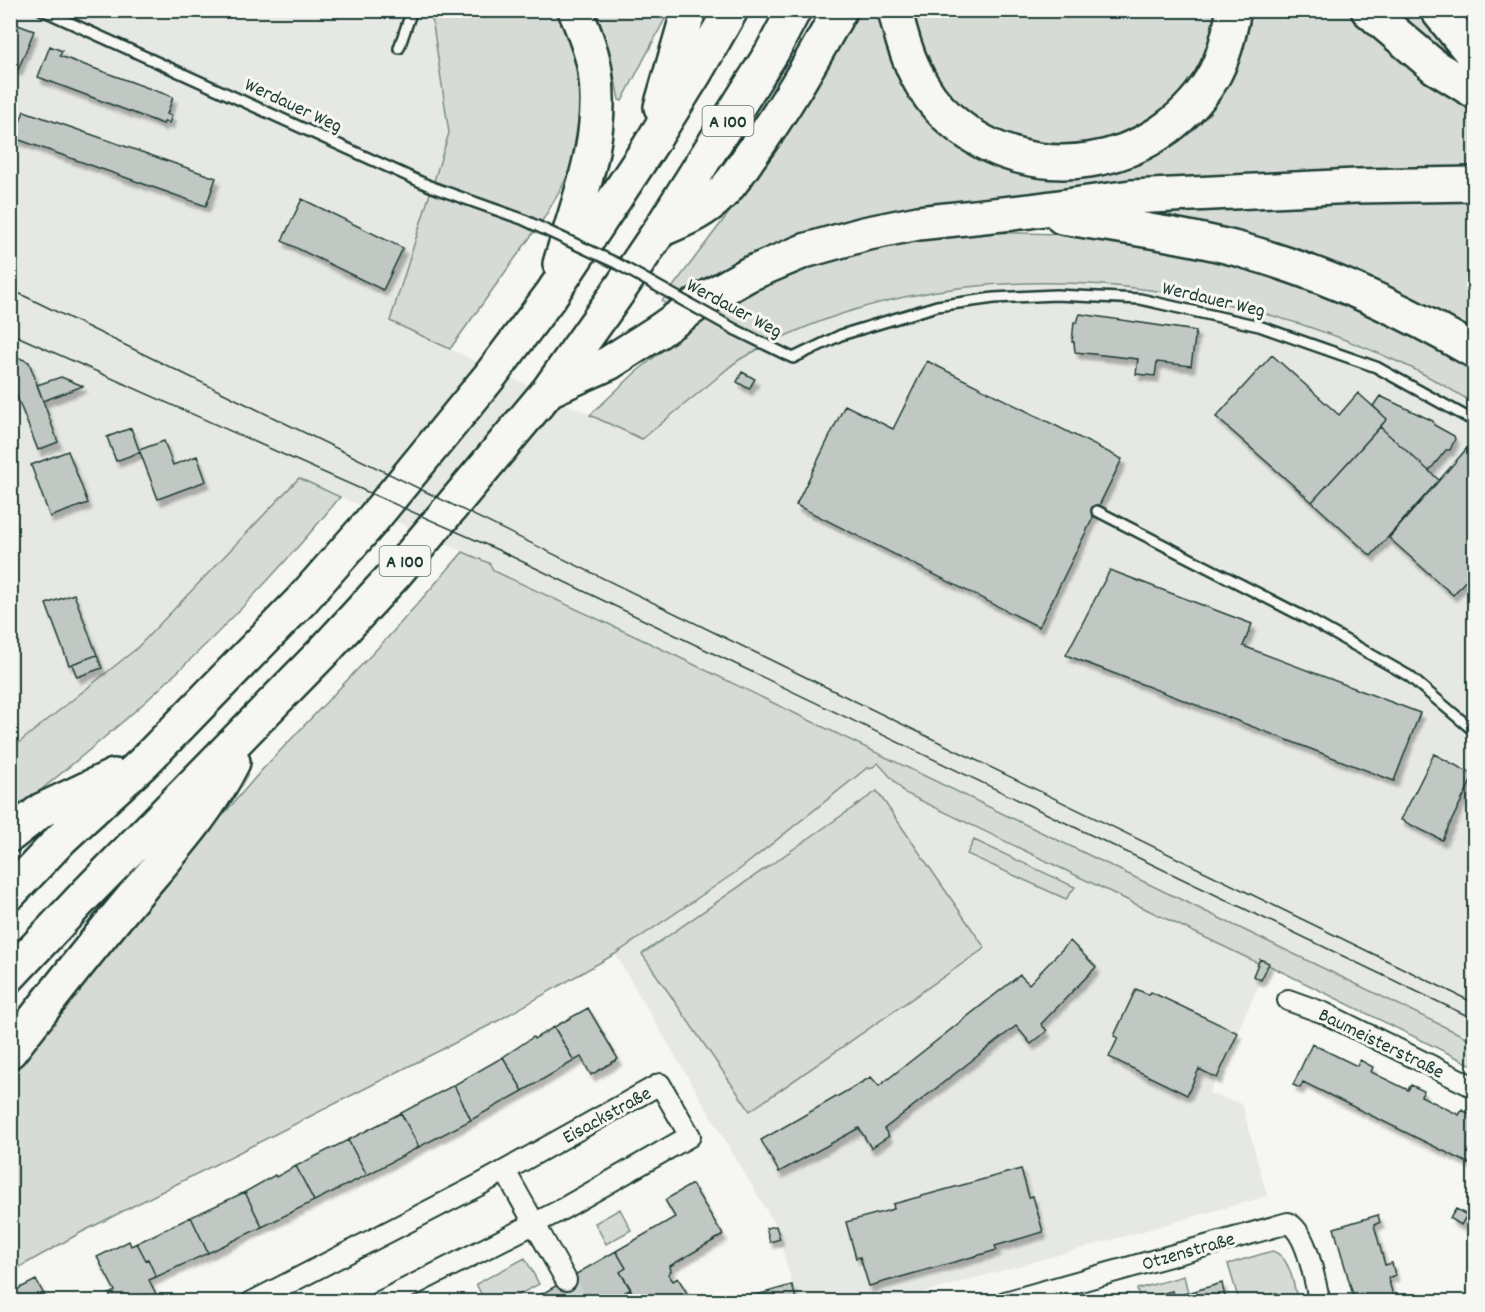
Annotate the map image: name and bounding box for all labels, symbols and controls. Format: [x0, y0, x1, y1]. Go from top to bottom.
street label: Werdauer Weg [239, 72, 346, 142]
road number: A 100 [702, 106, 754, 136]
street label: Werdauer Weg [681, 273, 786, 347]
street label: Werdauer Weg [1159, 275, 1268, 326]
road number: A 100 [380, 546, 430, 576]
street label: Baumeisterstraße [1313, 1002, 1448, 1087]
street label: Eisackstraße [558, 1081, 657, 1153]
street label: Otzenstraße [1139, 1226, 1239, 1279]

